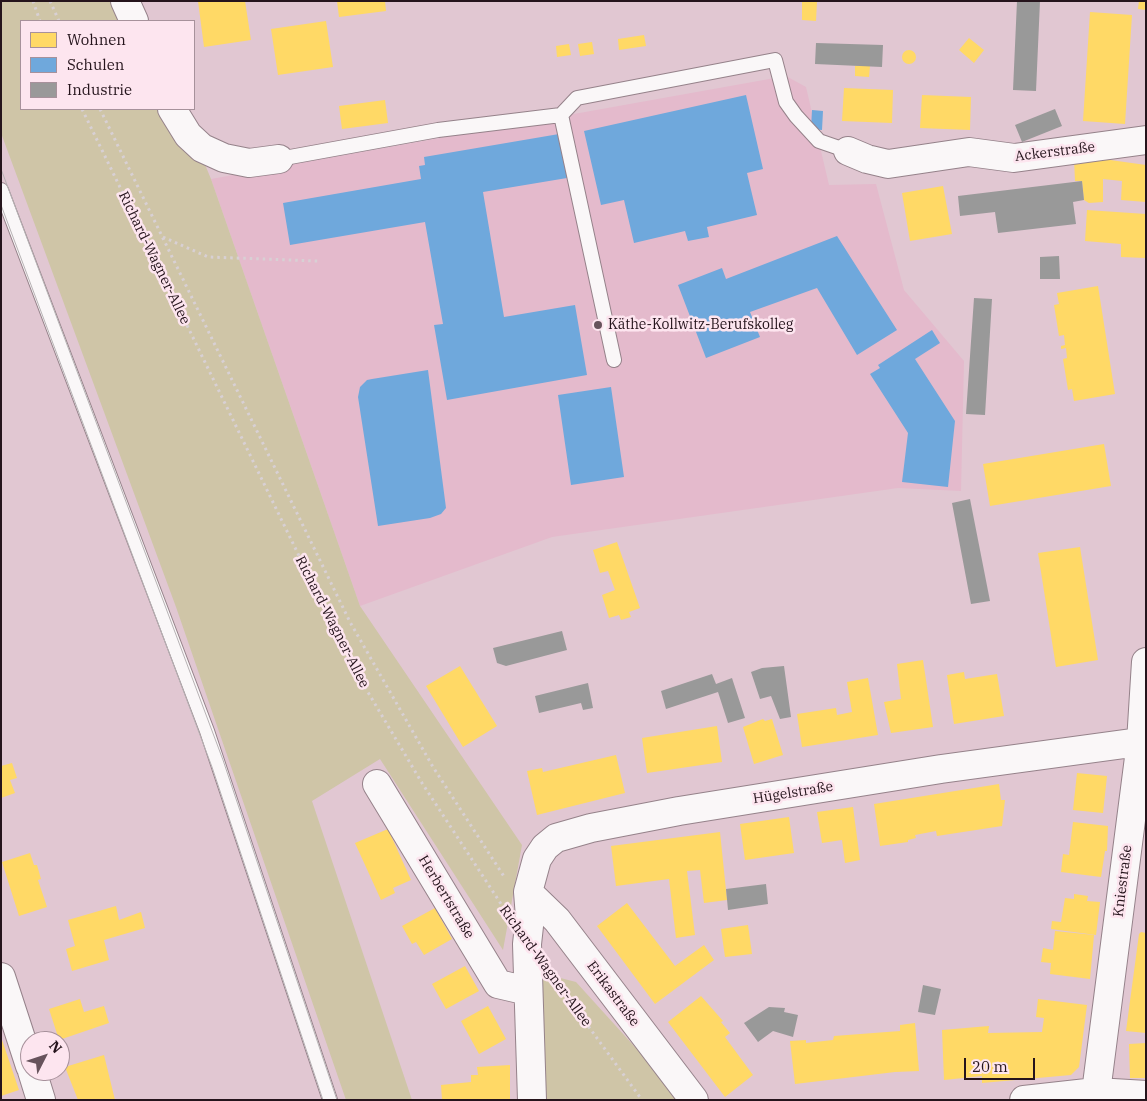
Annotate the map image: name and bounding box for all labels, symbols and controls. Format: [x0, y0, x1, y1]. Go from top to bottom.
legend [20, 20, 195, 110]
text: Wohnen [67, 30, 126, 49]
text: Schulen [67, 55, 124, 74]
text: Industrie [67, 80, 132, 99]
street label: Ackerstraße [1014, 139, 1096, 165]
street label: Richard-Wagner-Allee [115, 189, 193, 327]
place label: Käthe-Kollwitz-Berufskolleg [608, 317, 793, 333]
marker: Käthe-Kollwitz-Berufskolleg [592, 319, 604, 331]
street label: Richard-Wagner-Allee [291, 553, 373, 691]
street label: Hügelstraße [752, 778, 834, 808]
street label: Kniestraße [1110, 844, 1136, 918]
street label: Herbertstraße [415, 852, 477, 942]
street label: Richard-Wagner-Allee [495, 902, 595, 1030]
street label: Erikastraße [583, 958, 643, 1030]
north arrow [20, 1031, 70, 1081]
text: N [45, 1037, 66, 1057]
scale bar [967, 1048, 1038, 1080]
text: 20 m [972, 1057, 1008, 1076]

